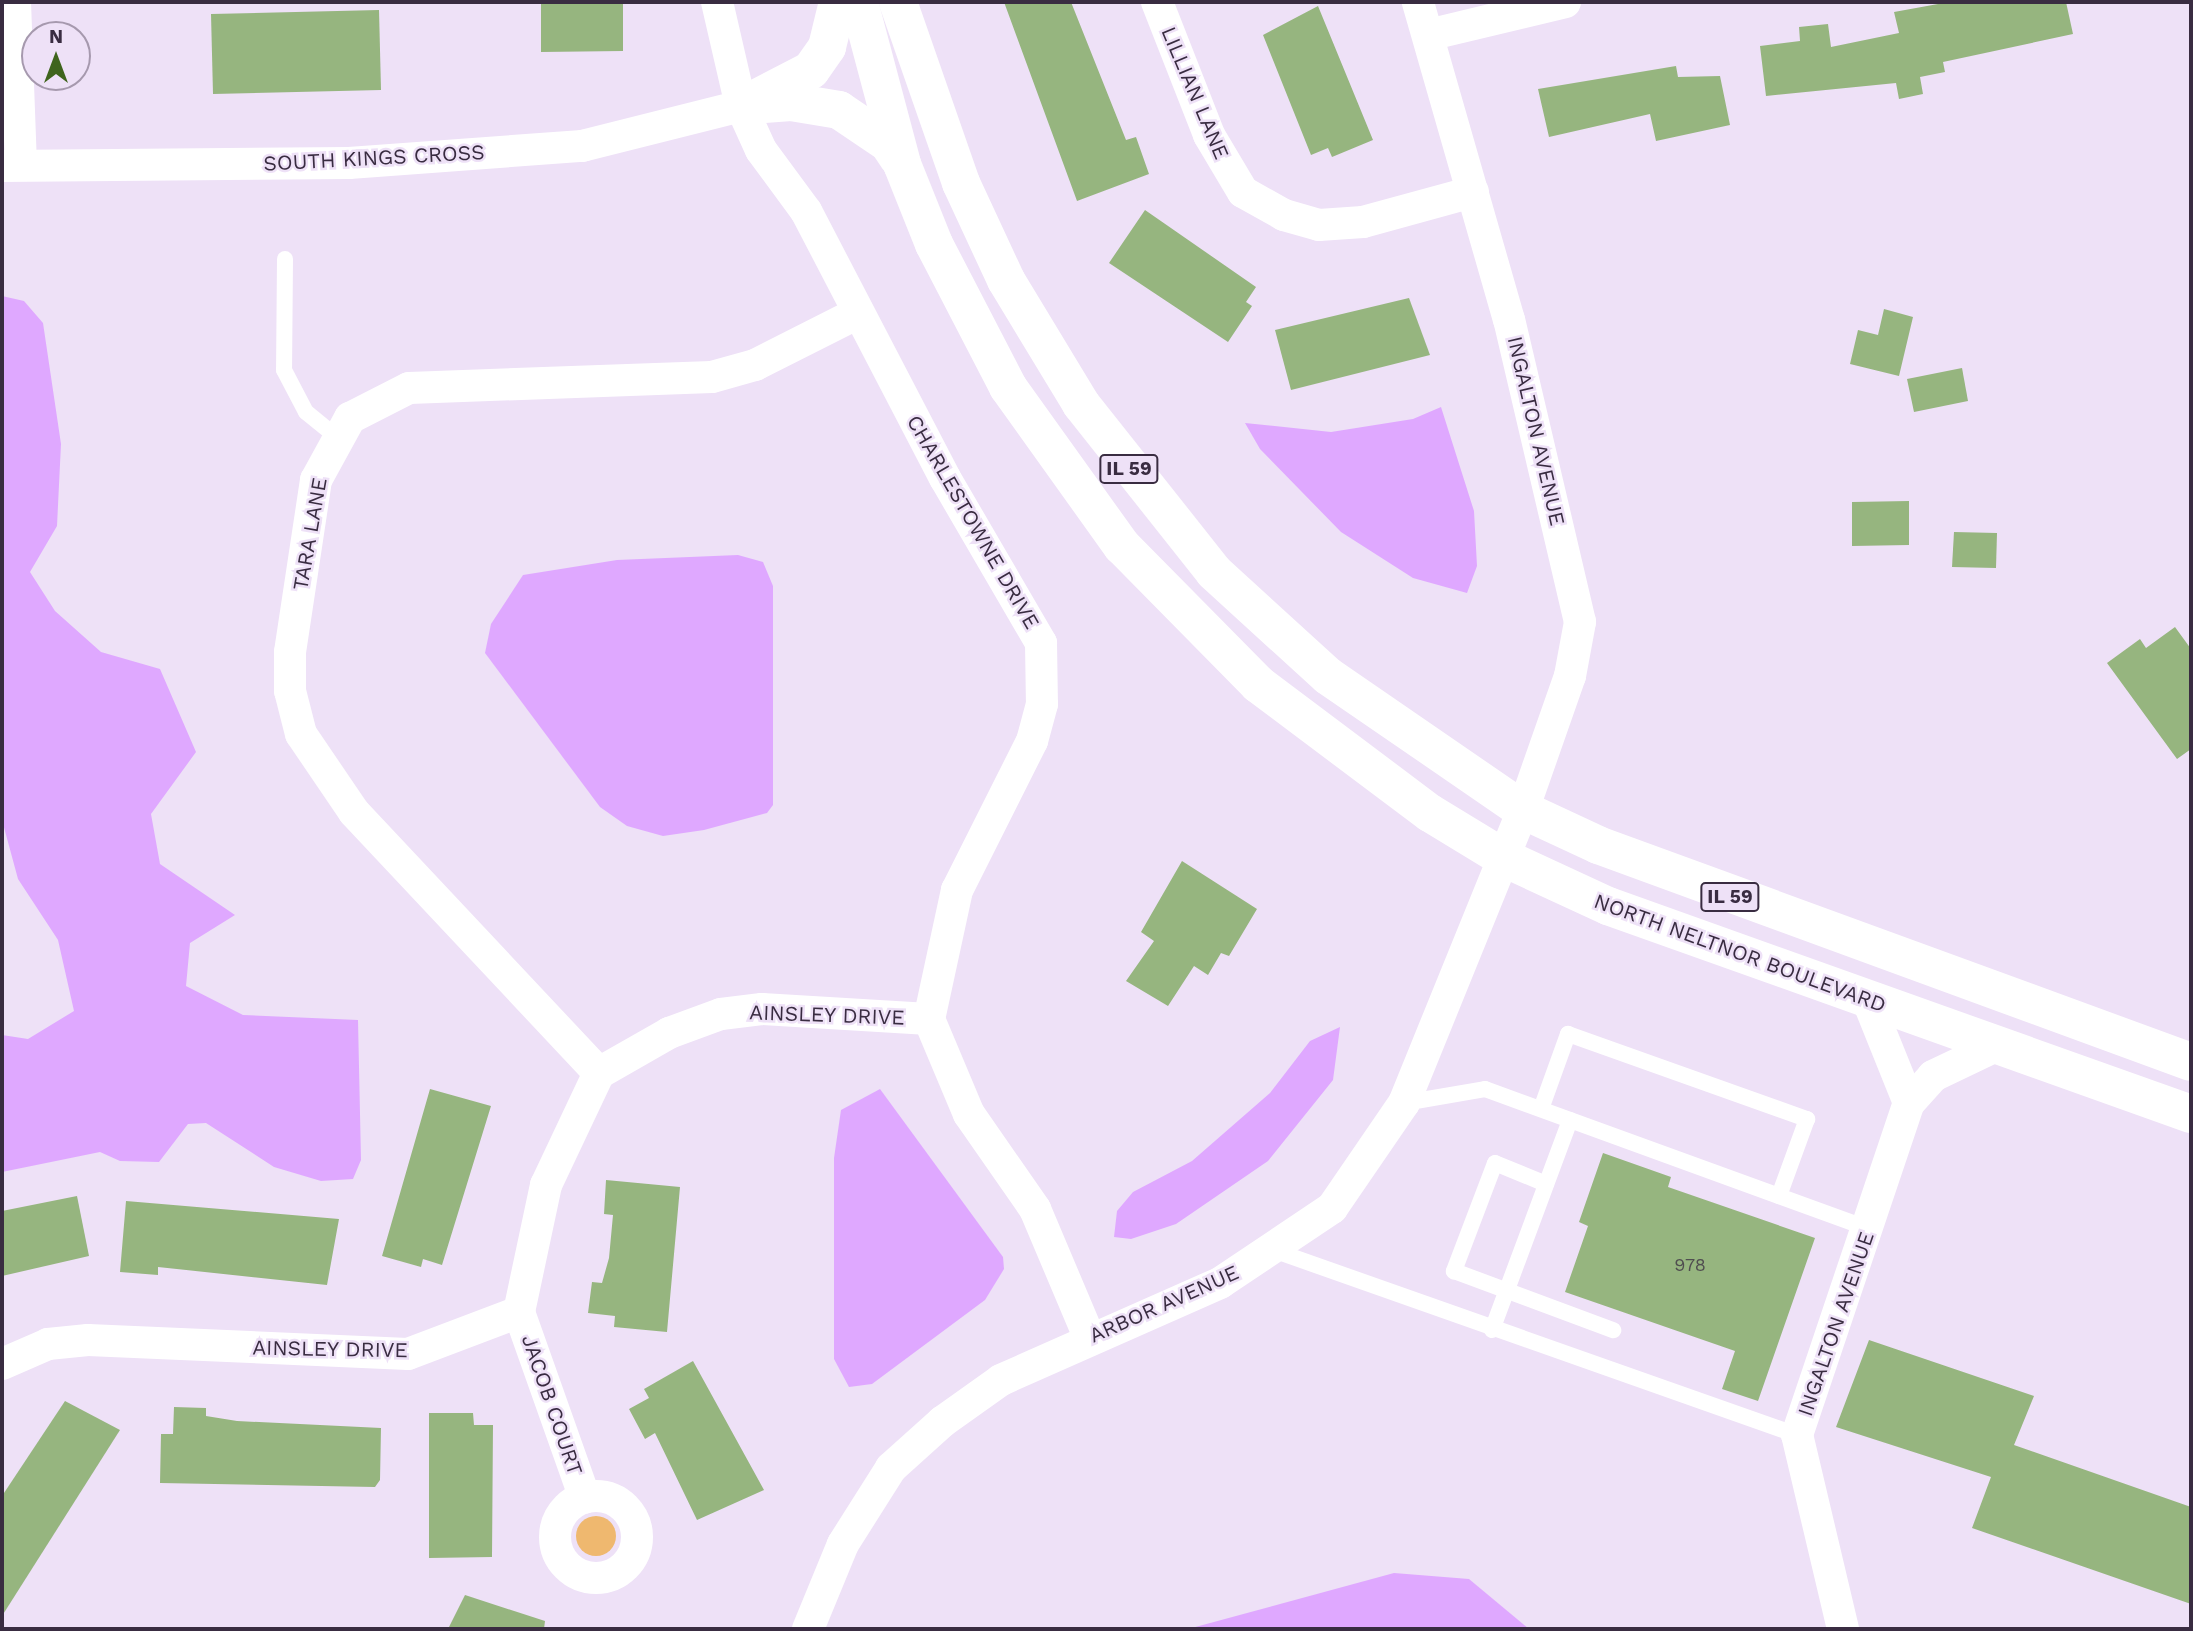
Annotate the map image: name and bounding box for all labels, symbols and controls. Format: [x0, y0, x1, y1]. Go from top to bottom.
north arrow [21, 21, 91, 91]
street label: LILLIAN LANE [1156, 23, 1234, 163]
text: N [49, 25, 63, 48]
street label: SOUTH KINGS CROSS [263, 140, 485, 176]
street label: INGALTON AVENUE [1502, 333, 1570, 529]
street label: CHARLESTOWNE DRIVE [901, 411, 1045, 633]
road number: IL 59 [1098, 454, 1160, 484]
street label: TARA LANE [288, 475, 332, 593]
road number: IL 59 [1698, 882, 1762, 912]
street label: NORTH NELTNOR BOULEVARD [1590, 888, 1890, 1018]
street label: AINSLEY DRIVE [748, 1000, 906, 1030]
street label: INGALTON AVENUE [1792, 1228, 1880, 1420]
house number: 978 [1674, 1254, 1706, 1276]
street label: ARBOR AVENUE [1085, 1260, 1243, 1348]
street label: JACOB COURT [516, 1331, 588, 1479]
street label: AINSLEY DRIVE [252, 1335, 408, 1363]

